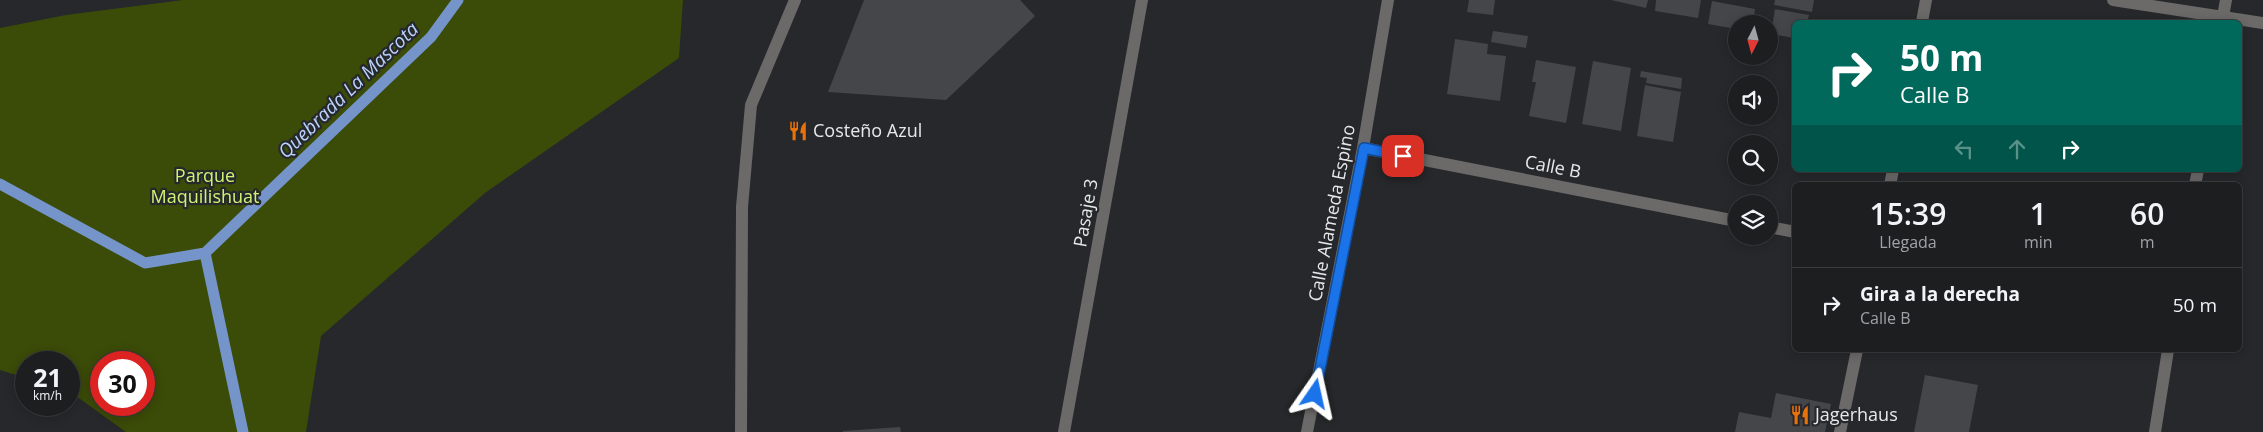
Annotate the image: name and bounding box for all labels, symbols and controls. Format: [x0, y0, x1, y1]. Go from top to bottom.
north arrow [1728, 15, 1778, 65]
map controls [1728, 15, 1778, 245]
water label: Quebrada La Mascota [272, 16, 424, 164]
text: 50 m [1900, 34, 1983, 81]
icon: right [1817, 40, 1882, 105]
button: sound [1728, 75, 1778, 125]
text: Calle B [1900, 79, 1969, 109]
place label: Costeño Azul [813, 118, 922, 142]
restaurant icon: Costeño Azul [787, 120, 809, 142]
street label: Calle Alameda Espino [1302, 122, 1360, 303]
pin [1382, 135, 1424, 177]
button: search [1728, 135, 1778, 185]
icon: left [1950, 135, 1978, 163]
icon: ahead [2003, 135, 2031, 163]
icon: right [2056, 135, 2084, 163]
icon: arrive [1389, 142, 1417, 170]
street label: Calle B [1523, 149, 1583, 183]
park label: Parque Maquilishuat [151, 163, 259, 208]
street label: Pasaje 3 [1067, 177, 1103, 249]
text: 15:39 [1870, 193, 1946, 234]
text: 1 [2030, 193, 2047, 234]
text: 60 [2130, 193, 2164, 234]
button: layers [1728, 195, 1778, 245]
text: Llegada [1879, 231, 1937, 253]
text: min [2024, 231, 2053, 253]
text: m [2140, 231, 2155, 253]
text: Gira a la derecha [1860, 281, 2020, 307]
icon: right [1817, 291, 1845, 319]
text: 50 m [2173, 292, 2217, 318]
text: Calle B [1860, 307, 1911, 329]
speed limit sign: 30 [90, 351, 155, 416]
text: 21 [33, 360, 62, 394]
position arrow [1288, 367, 1340, 419]
text: km/h [33, 387, 62, 404]
place label: Jagerhaus [1813, 402, 1898, 426]
restaurant icon: Jagerhaus [1789, 404, 1811, 426]

